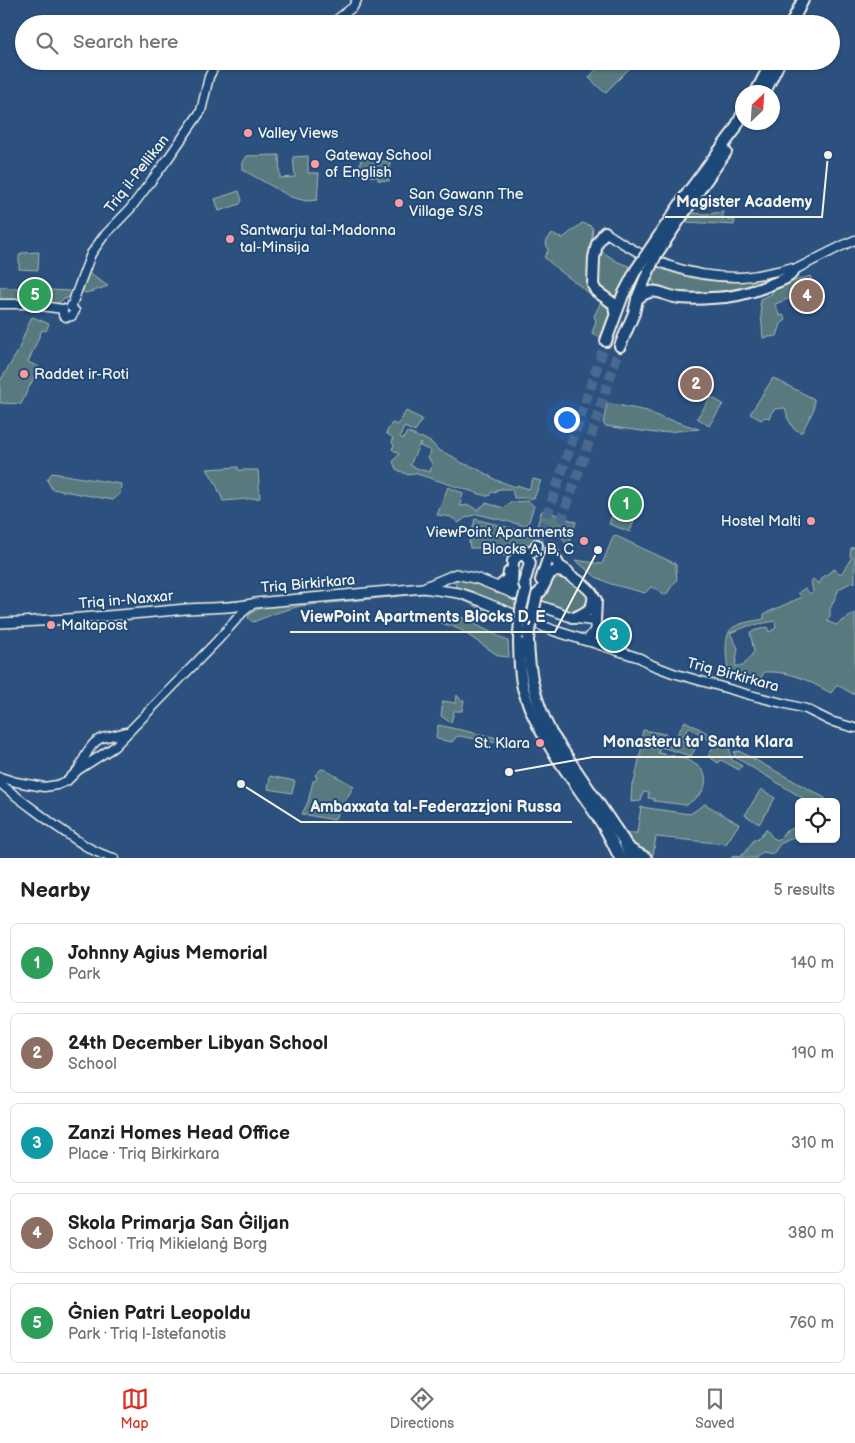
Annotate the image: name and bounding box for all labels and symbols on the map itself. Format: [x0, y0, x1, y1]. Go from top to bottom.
north arrow [735, 85, 780, 130]
place label: Valley Views [258, 124, 339, 143]
marker: Valley Views [242, 127, 254, 139]
street label: Triq il-Pellikan [100, 131, 174, 217]
place label: Gateway School of English [325, 146, 432, 182]
marker: Gateway School of English [309, 158, 321, 170]
place label: San Gawann The Village S/S [409, 185, 524, 221]
callout: Magister Academy [665, 186, 822, 217]
text: Magister Academy [676, 193, 813, 212]
marker: San Gawann The Village S/S [393, 197, 405, 209]
place label: Santwarju tal-Madonna tal-Minsija [240, 221, 396, 257]
marker: Santwarju tal-Madonna tal-Minsija [224, 233, 236, 245]
pin: 5 [19, 276, 51, 314]
pin: 4 [791, 277, 823, 315]
place label: Raddet ir-Roti [34, 365, 129, 384]
pin: 2 [680, 365, 712, 403]
marker: Raddet ir-Roti [18, 368, 30, 380]
your location [554, 407, 580, 433]
pin: 1 [610, 485, 642, 523]
place label: Hostel Malti [721, 512, 801, 531]
marker: Hostel Malti [805, 515, 817, 527]
place label: ViewPoint Apartments Blocks A, B, C [426, 523, 575, 559]
marker: ViewPoint Apartments Blocks A, B, C [578, 535, 590, 547]
street label: Triq Birkirkara [260, 570, 356, 598]
street label: Triq in-Naxxar [78, 586, 175, 614]
callout: ViewPoint Apartments Blocks D, E [290, 601, 555, 632]
text: ViewPoint Apartments Blocks D, E [300, 608, 546, 627]
place label: Maltapost [61, 616, 128, 635]
pin: 3 [598, 616, 630, 654]
marker: Maltapost [45, 619, 57, 631]
street label: Triq Birkirkara [685, 654, 781, 696]
callout: Monasteru ta' Santa Klara [593, 726, 803, 757]
text: Monasteru ta' Santa Klara [603, 733, 793, 752]
place label: St. Klara [474, 734, 530, 753]
marker: St. Klara [534, 737, 546, 749]
callout: Ambaxxata tal-Federazzjoni Russa [301, 791, 572, 822]
text: Ambaxxata tal-Federazzjoni Russa [310, 798, 561, 817]

